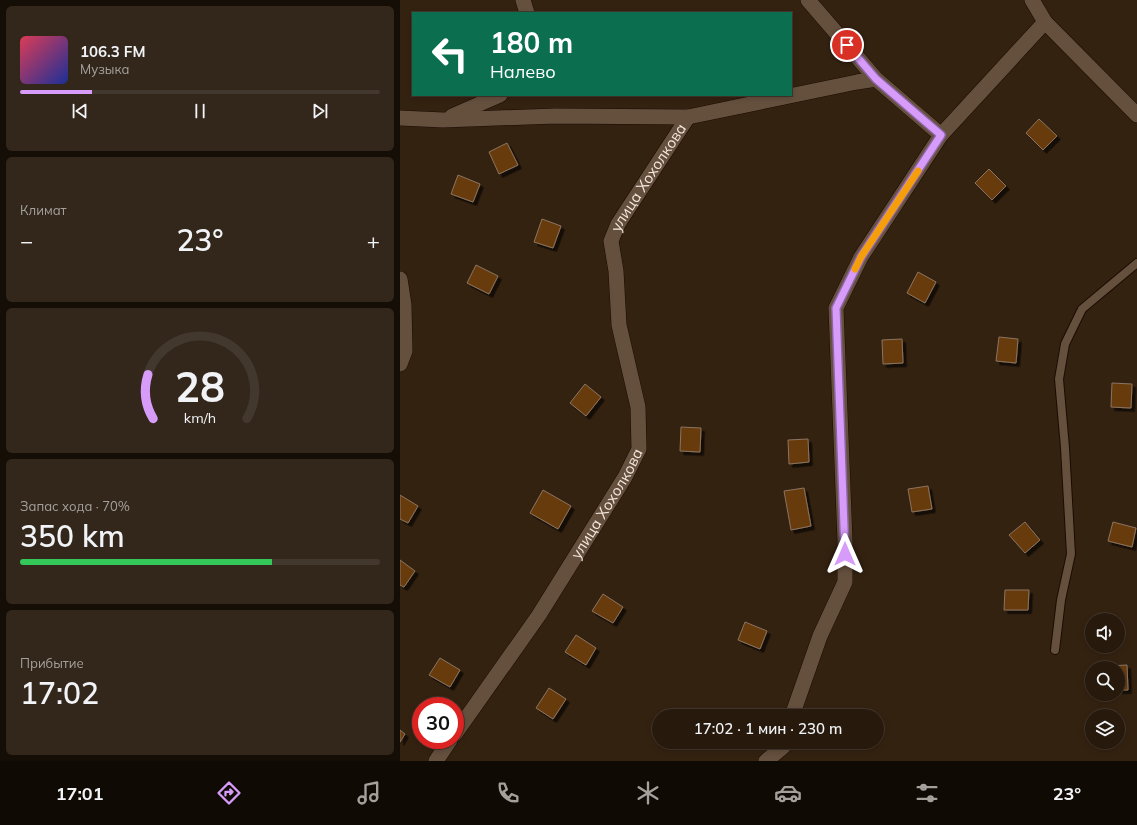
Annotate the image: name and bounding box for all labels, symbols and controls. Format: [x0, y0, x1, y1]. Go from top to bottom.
text: 180 m [490, 25, 573, 60]
icon: left [424, 28, 476, 80]
pin [830, 28, 864, 62]
icon: arrive [836, 34, 858, 56]
text: 106.3 FM [80, 42, 145, 61]
text: Налево [490, 60, 556, 83]
text: Музыка [80, 61, 129, 77]
icon: previous [69, 100, 91, 122]
icon: pause [189, 100, 211, 122]
icon: next [309, 100, 331, 122]
street label: улица Хохолкова [606, 120, 690, 234]
text: Климат [20, 202, 67, 218]
text: 23° [176, 221, 224, 259]
text: − [20, 227, 33, 255]
text: + [367, 227, 380, 255]
text: 28 [175, 359, 225, 411]
text: km/h [184, 408, 216, 426]
street label: улица Хохолкова [566, 445, 647, 562]
text: Запас хода · 70% [20, 498, 130, 514]
text: 350 km [20, 517, 125, 555]
position arrow [824, 533, 866, 575]
map controls [1085, 613, 1125, 749]
button: sound [1085, 613, 1125, 653]
text: Прибытие [20, 655, 84, 671]
button: search [1085, 661, 1125, 701]
text: 17:02 [20, 674, 99, 712]
speed limit sign: 30 [412, 697, 464, 749]
button: layers [1085, 709, 1125, 749]
text: 17:02 · 1 мин · 230 m [694, 719, 842, 738]
icon: directions [215, 779, 243, 807]
icon: music [355, 779, 383, 807]
icon: phone [494, 779, 522, 807]
icon: climate [634, 779, 662, 807]
icon: car [774, 779, 802, 807]
icon: filters [913, 779, 941, 807]
text: 17:01 [56, 782, 103, 805]
text: 23° [1053, 782, 1081, 805]

